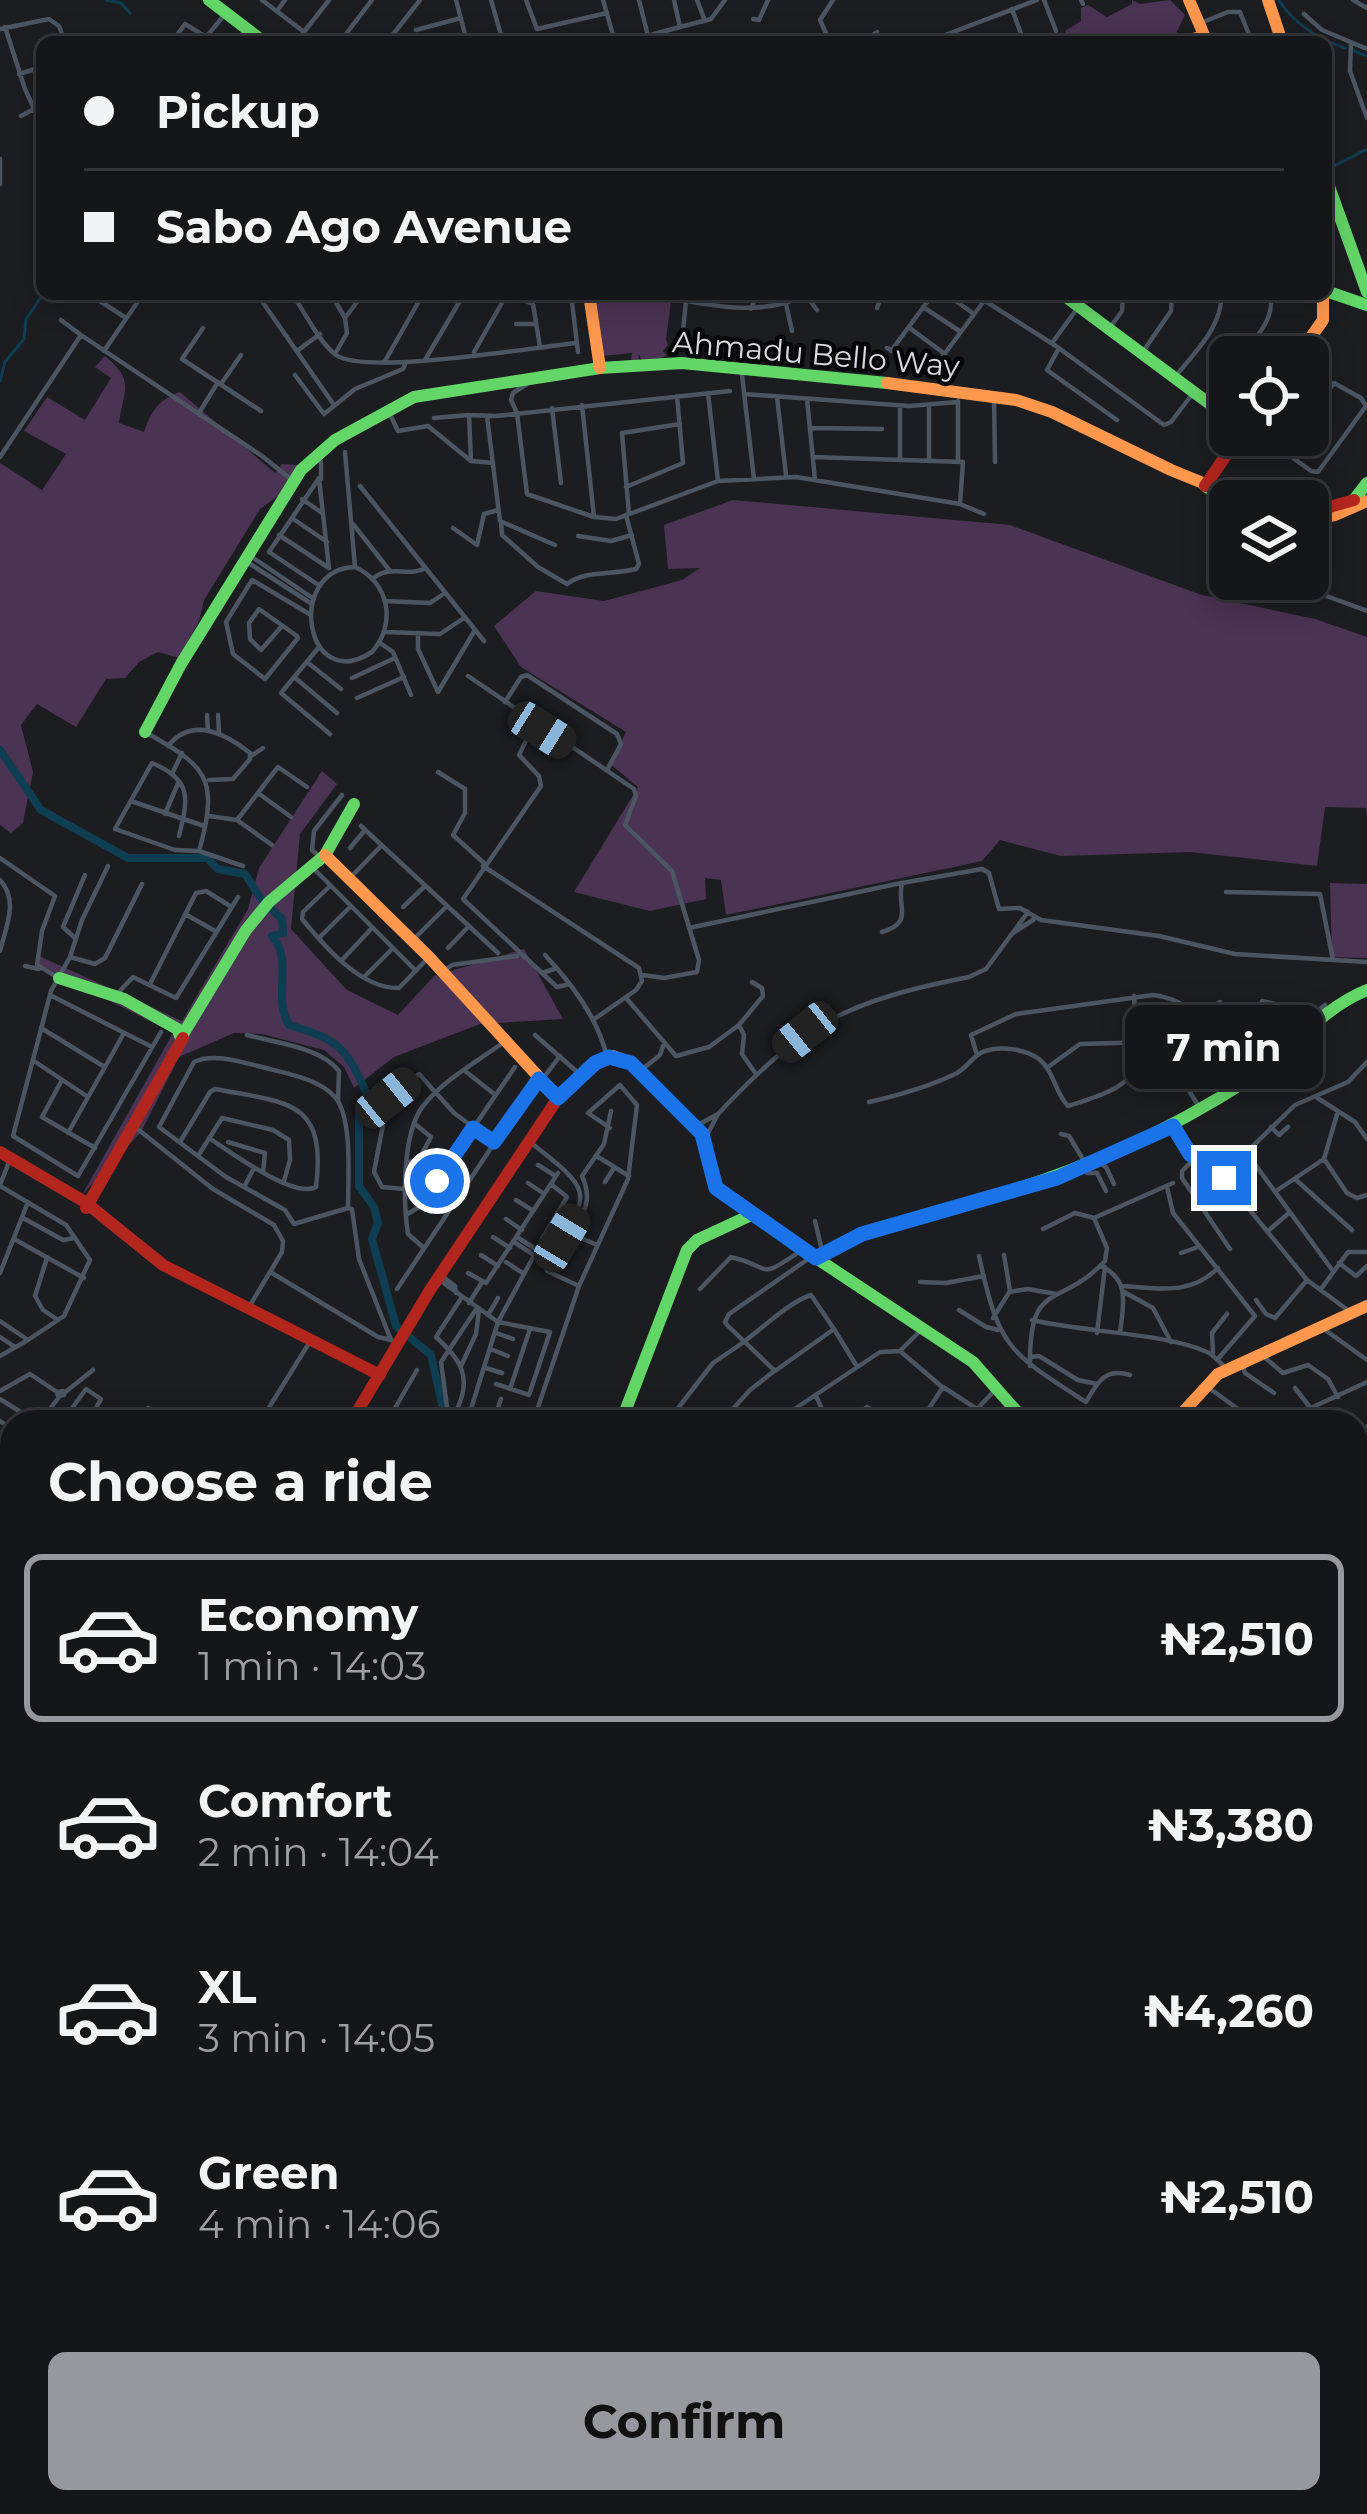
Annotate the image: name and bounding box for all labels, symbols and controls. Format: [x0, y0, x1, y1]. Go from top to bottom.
text: Pickup [156, 84, 320, 139]
text: Sabo Ago Avenue [156, 199, 572, 254]
street label: Ahmadu Bello Way [671, 323, 962, 385]
map controls [1209, 336, 1329, 600]
button: locate [1209, 336, 1329, 456]
button: layers [1209, 480, 1329, 600]
car [502, 696, 582, 764]
car [766, 995, 844, 1069]
callout: 7 min [1125, 1004, 1323, 1088]
text: 7 min [1167, 1023, 1281, 1071]
car [349, 1061, 427, 1135]
route end [1197, 1151, 1251, 1205]
route start [410, 1154, 464, 1208]
car [528, 1198, 596, 1278]
text: Choose a ride [48, 1449, 433, 1515]
icon: car [54, 1584, 162, 1692]
text: Economy [198, 1587, 418, 1642]
text: ₦2,510 [1160, 1611, 1314, 1666]
text: 1 min · 14:03 [198, 1642, 427, 1690]
icon: car [54, 1770, 162, 1878]
text: Comfort [198, 1773, 393, 1828]
text: ₦3,380 [1148, 1797, 1314, 1852]
text: 2 min · 14:04 [198, 1828, 439, 1876]
icon: car [54, 1956, 162, 2064]
text: XL [198, 1959, 256, 2014]
text: ₦4,260 [1143, 1983, 1314, 2038]
text: 3 min · 14:05 [198, 2014, 435, 2062]
icon: car [54, 2142, 162, 2250]
text: Green [198, 2145, 340, 2200]
text: ₦2,510 [1160, 2169, 1314, 2224]
text: 4 min · 14:06 [198, 2200, 440, 2248]
button: Confirm [48, 2352, 1320, 2490]

